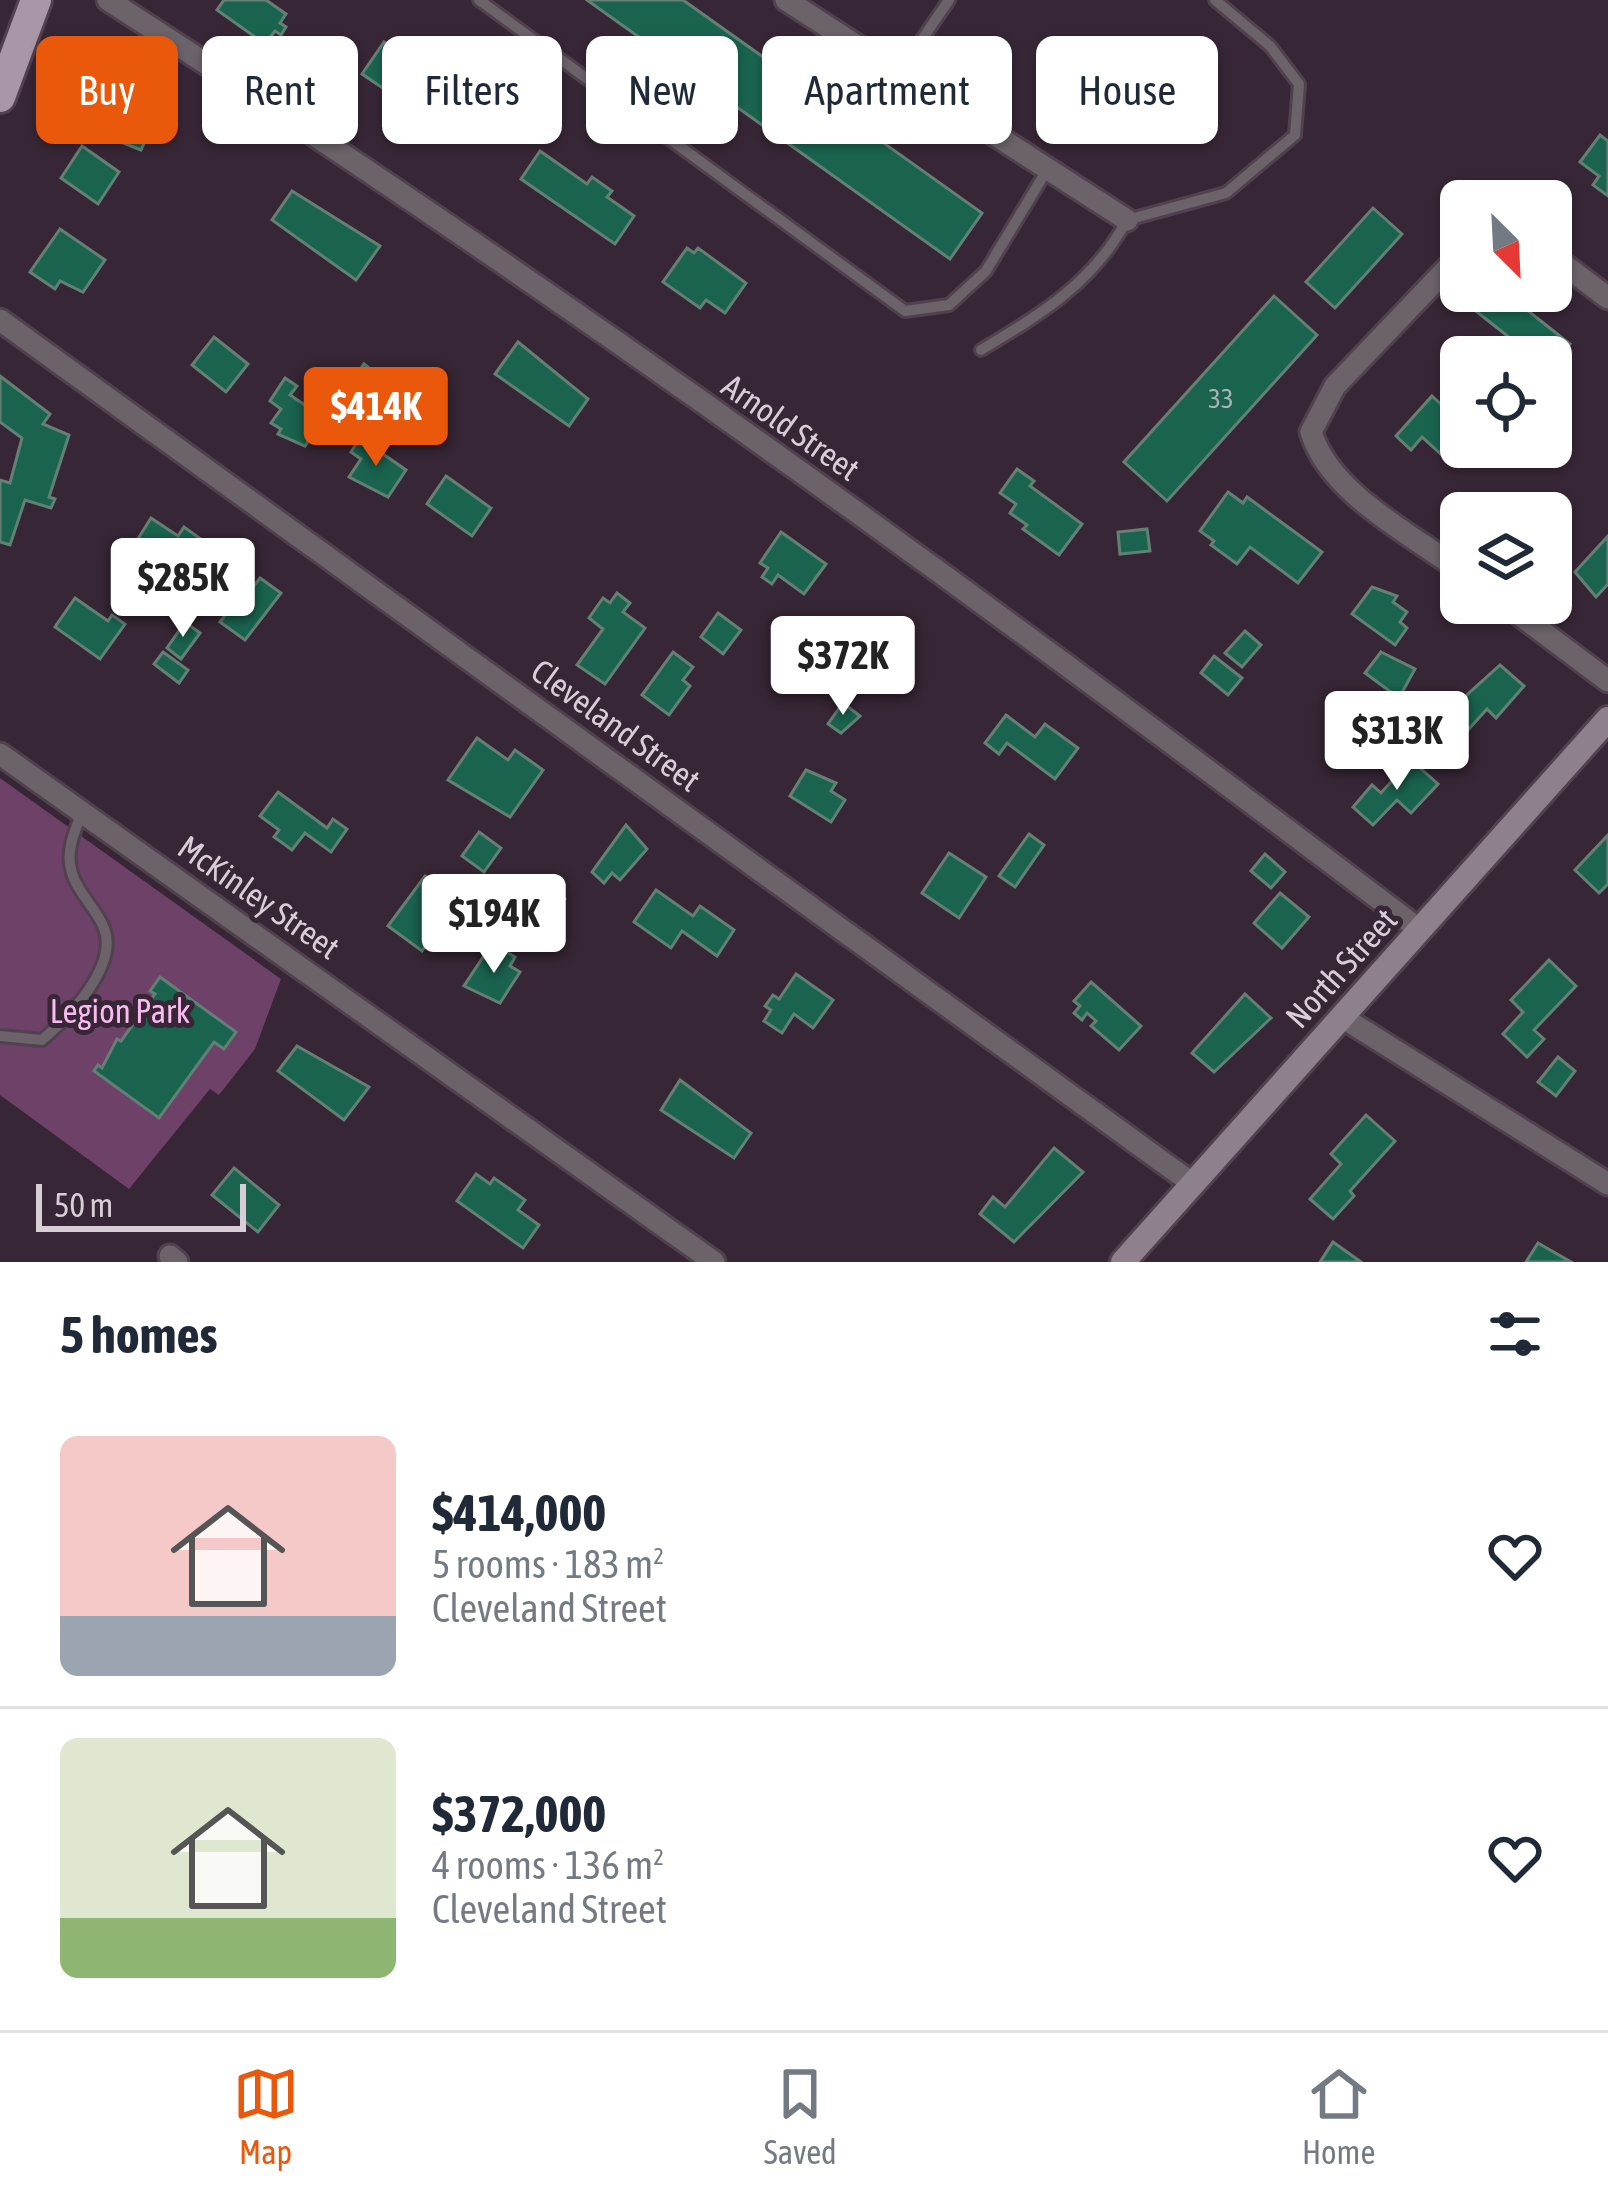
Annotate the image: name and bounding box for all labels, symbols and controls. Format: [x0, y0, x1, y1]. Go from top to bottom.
chip: Buy [36, 36, 178, 144]
chip: Rent [202, 36, 358, 144]
chip: Filters [382, 36, 562, 144]
chip: New [586, 36, 738, 144]
chip: Apartment [762, 36, 1012, 144]
chip: House [1036, 36, 1218, 144]
north arrow [1440, 180, 1572, 312]
map controls [1440, 180, 1572, 624]
button: locate [1440, 336, 1572, 468]
street label: Arnold Street [715, 366, 867, 488]
pin: $414K [292, 367, 460, 469]
house number: 33 [1208, 383, 1234, 414]
text: $414K [331, 384, 421, 428]
button: layers [1440, 492, 1572, 624]
pin: $285K [99, 538, 267, 640]
text: $285K [138, 555, 228, 599]
pin: $372K [759, 616, 927, 718]
text: $372K [798, 633, 888, 677]
street label: Cleveland Street [524, 651, 708, 799]
pin: $313K [1313, 691, 1481, 793]
text: $313K [1352, 708, 1442, 752]
street label: McKinley Street [171, 828, 347, 966]
pin: $194K [410, 874, 578, 976]
text: $194K [449, 891, 539, 935]
street label: North Street [1278, 901, 1404, 1035]
park label: Legion Park [50, 992, 190, 1030]
scale bar [36, 1178, 246, 1231]
text: 50 m [54, 1186, 113, 1224]
icon: filters [1482, 1301, 1548, 1367]
text: 5 homes [60, 1305, 218, 1364]
text: $414,000 [432, 1483, 606, 1542]
icon: home [156, 1484, 300, 1628]
icon: heart [1482, 1523, 1548, 1589]
text: 5 rooms · 183 m² [432, 1542, 664, 1586]
text: Cleveland Street [432, 1586, 667, 1630]
text: $372,000 [432, 1784, 606, 1843]
icon: home [156, 1786, 300, 1930]
icon: heart [1482, 1825, 1548, 1891]
text: 4 rooms · 136 m² [432, 1843, 664, 1887]
text: Cleveland Street [432, 1887, 667, 1931]
tab: Map [233, 2061, 299, 2171]
tab: Saved [764, 2061, 837, 2171]
tab: Home [1302, 2061, 1375, 2171]

